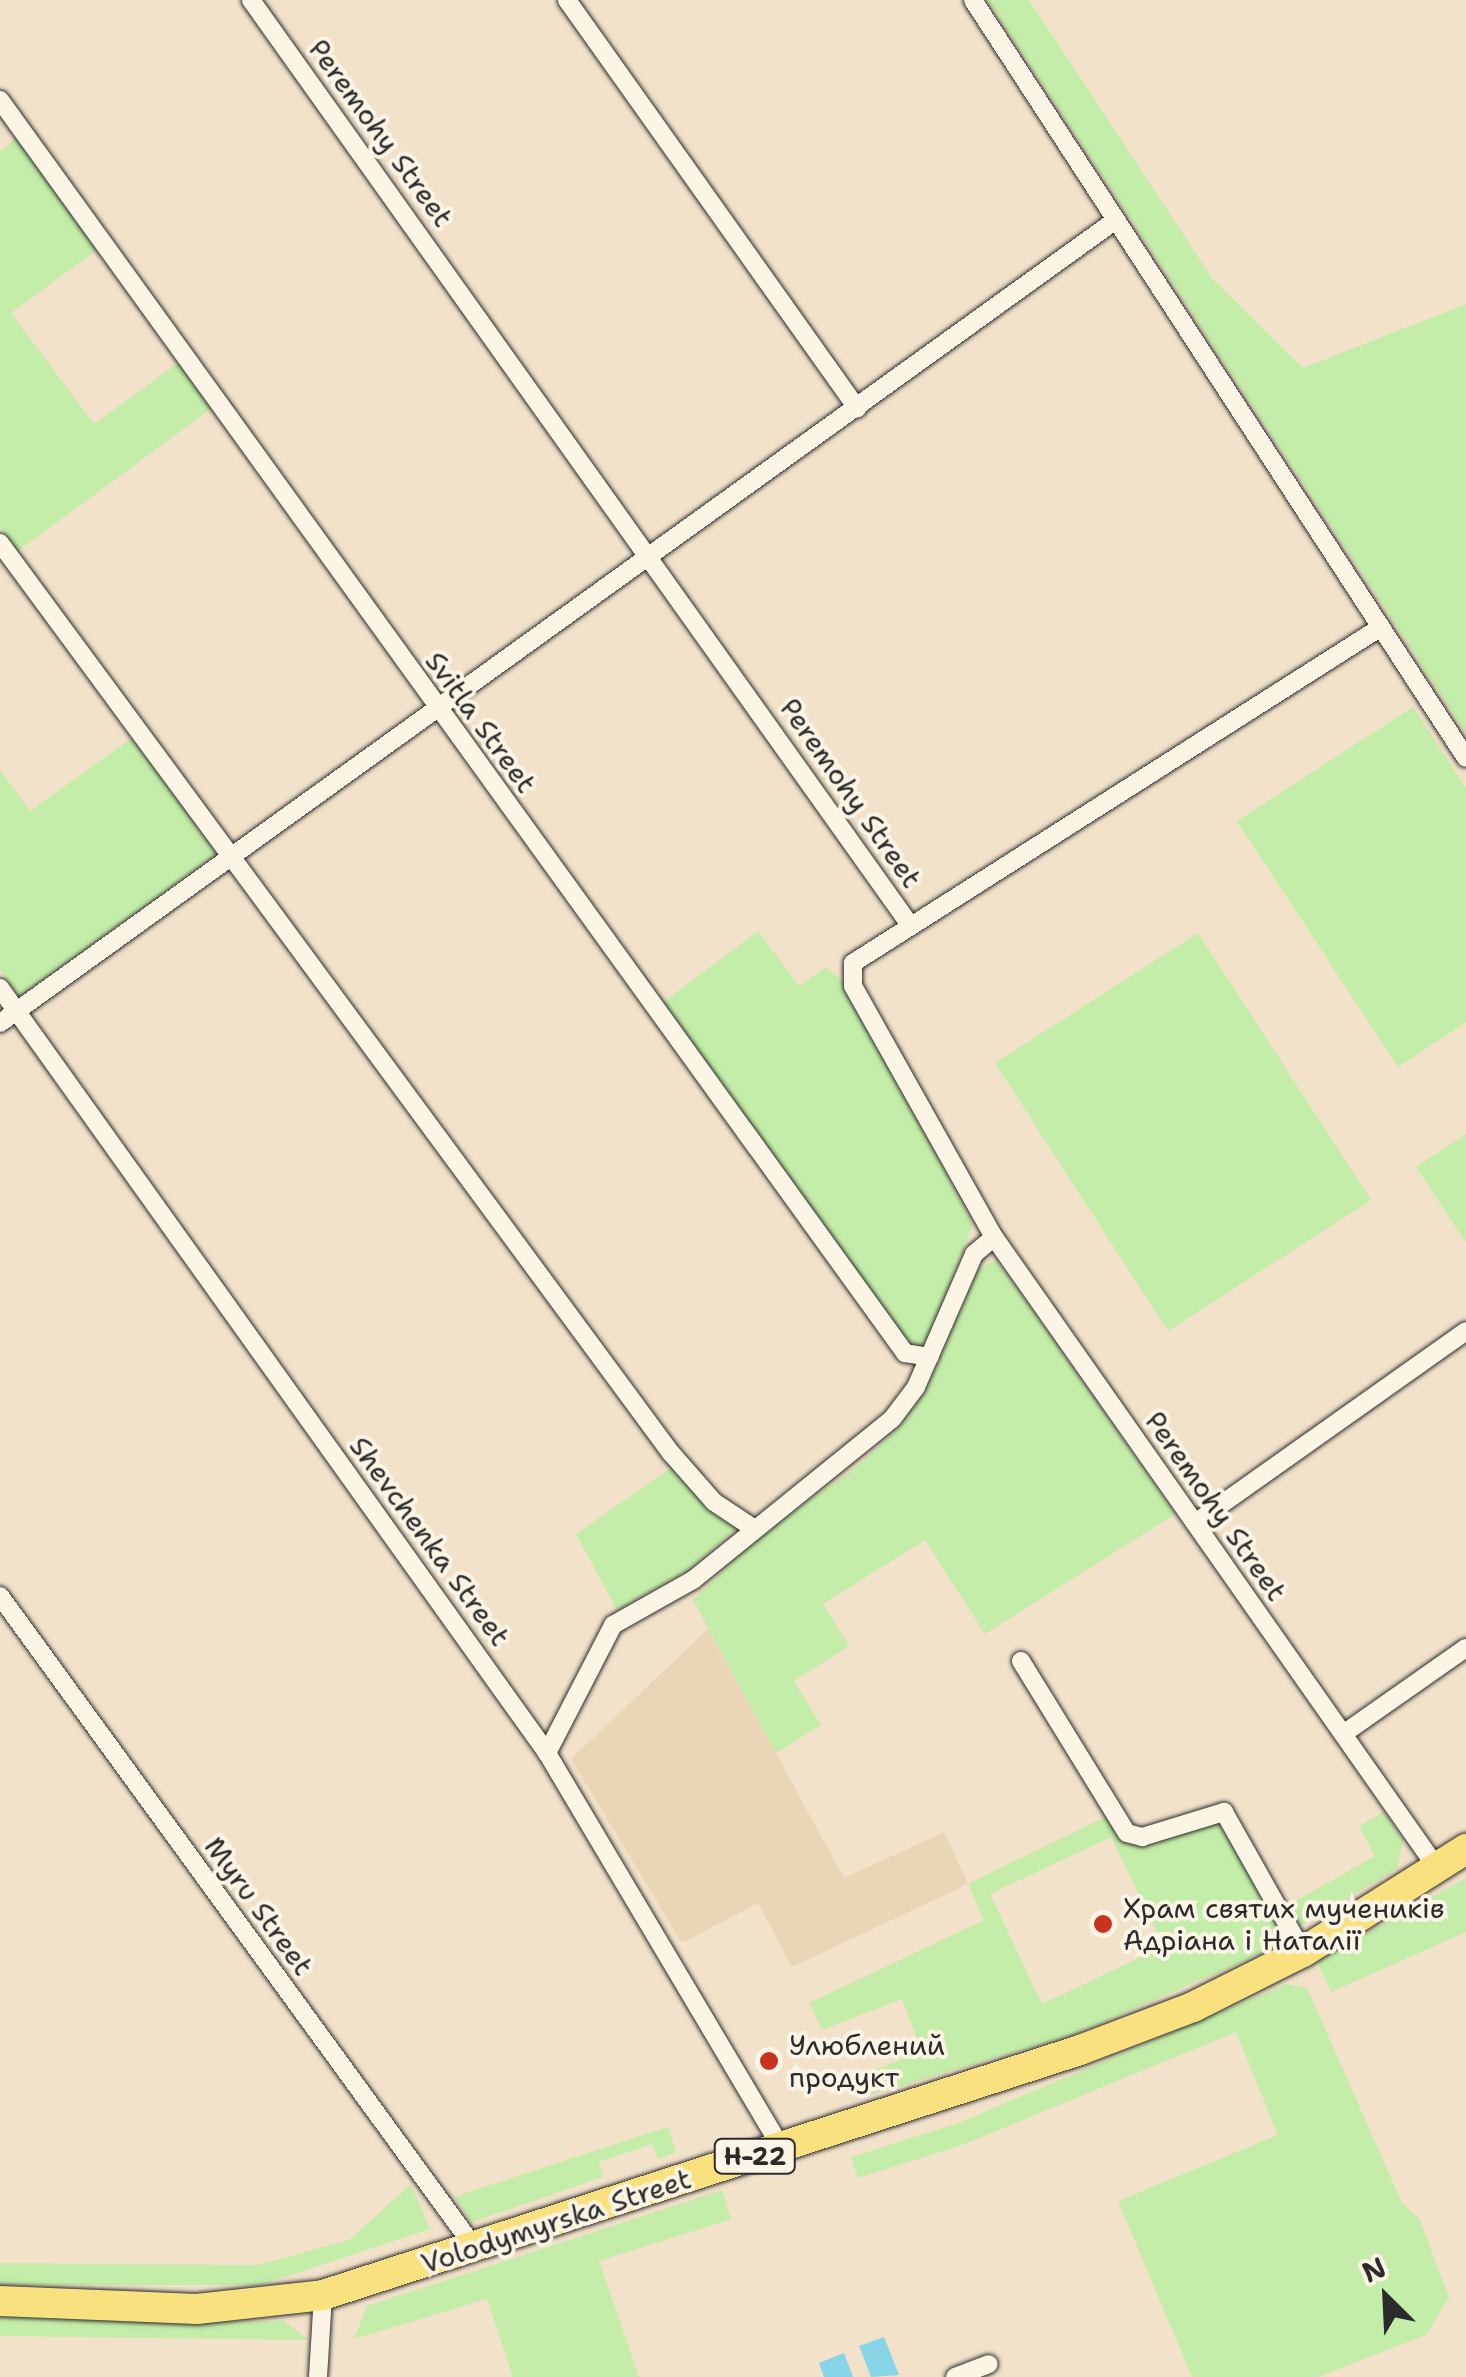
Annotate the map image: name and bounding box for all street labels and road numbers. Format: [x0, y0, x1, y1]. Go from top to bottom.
street label: Peremohy Street [302, 33, 460, 233]
street label: Svitla Street [419, 645, 543, 799]
street label: Peremohy Street [773, 692, 929, 894]
street label: Peremohy Street [1138, 1405, 1294, 1607]
street label: Shevchenka Street [343, 1430, 517, 1652]
street label: Myru Street [198, 1830, 320, 1982]
road number: Н-22 [712, 2136, 798, 2176]
street label: Volodymyrska Street [417, 2162, 695, 2280]

